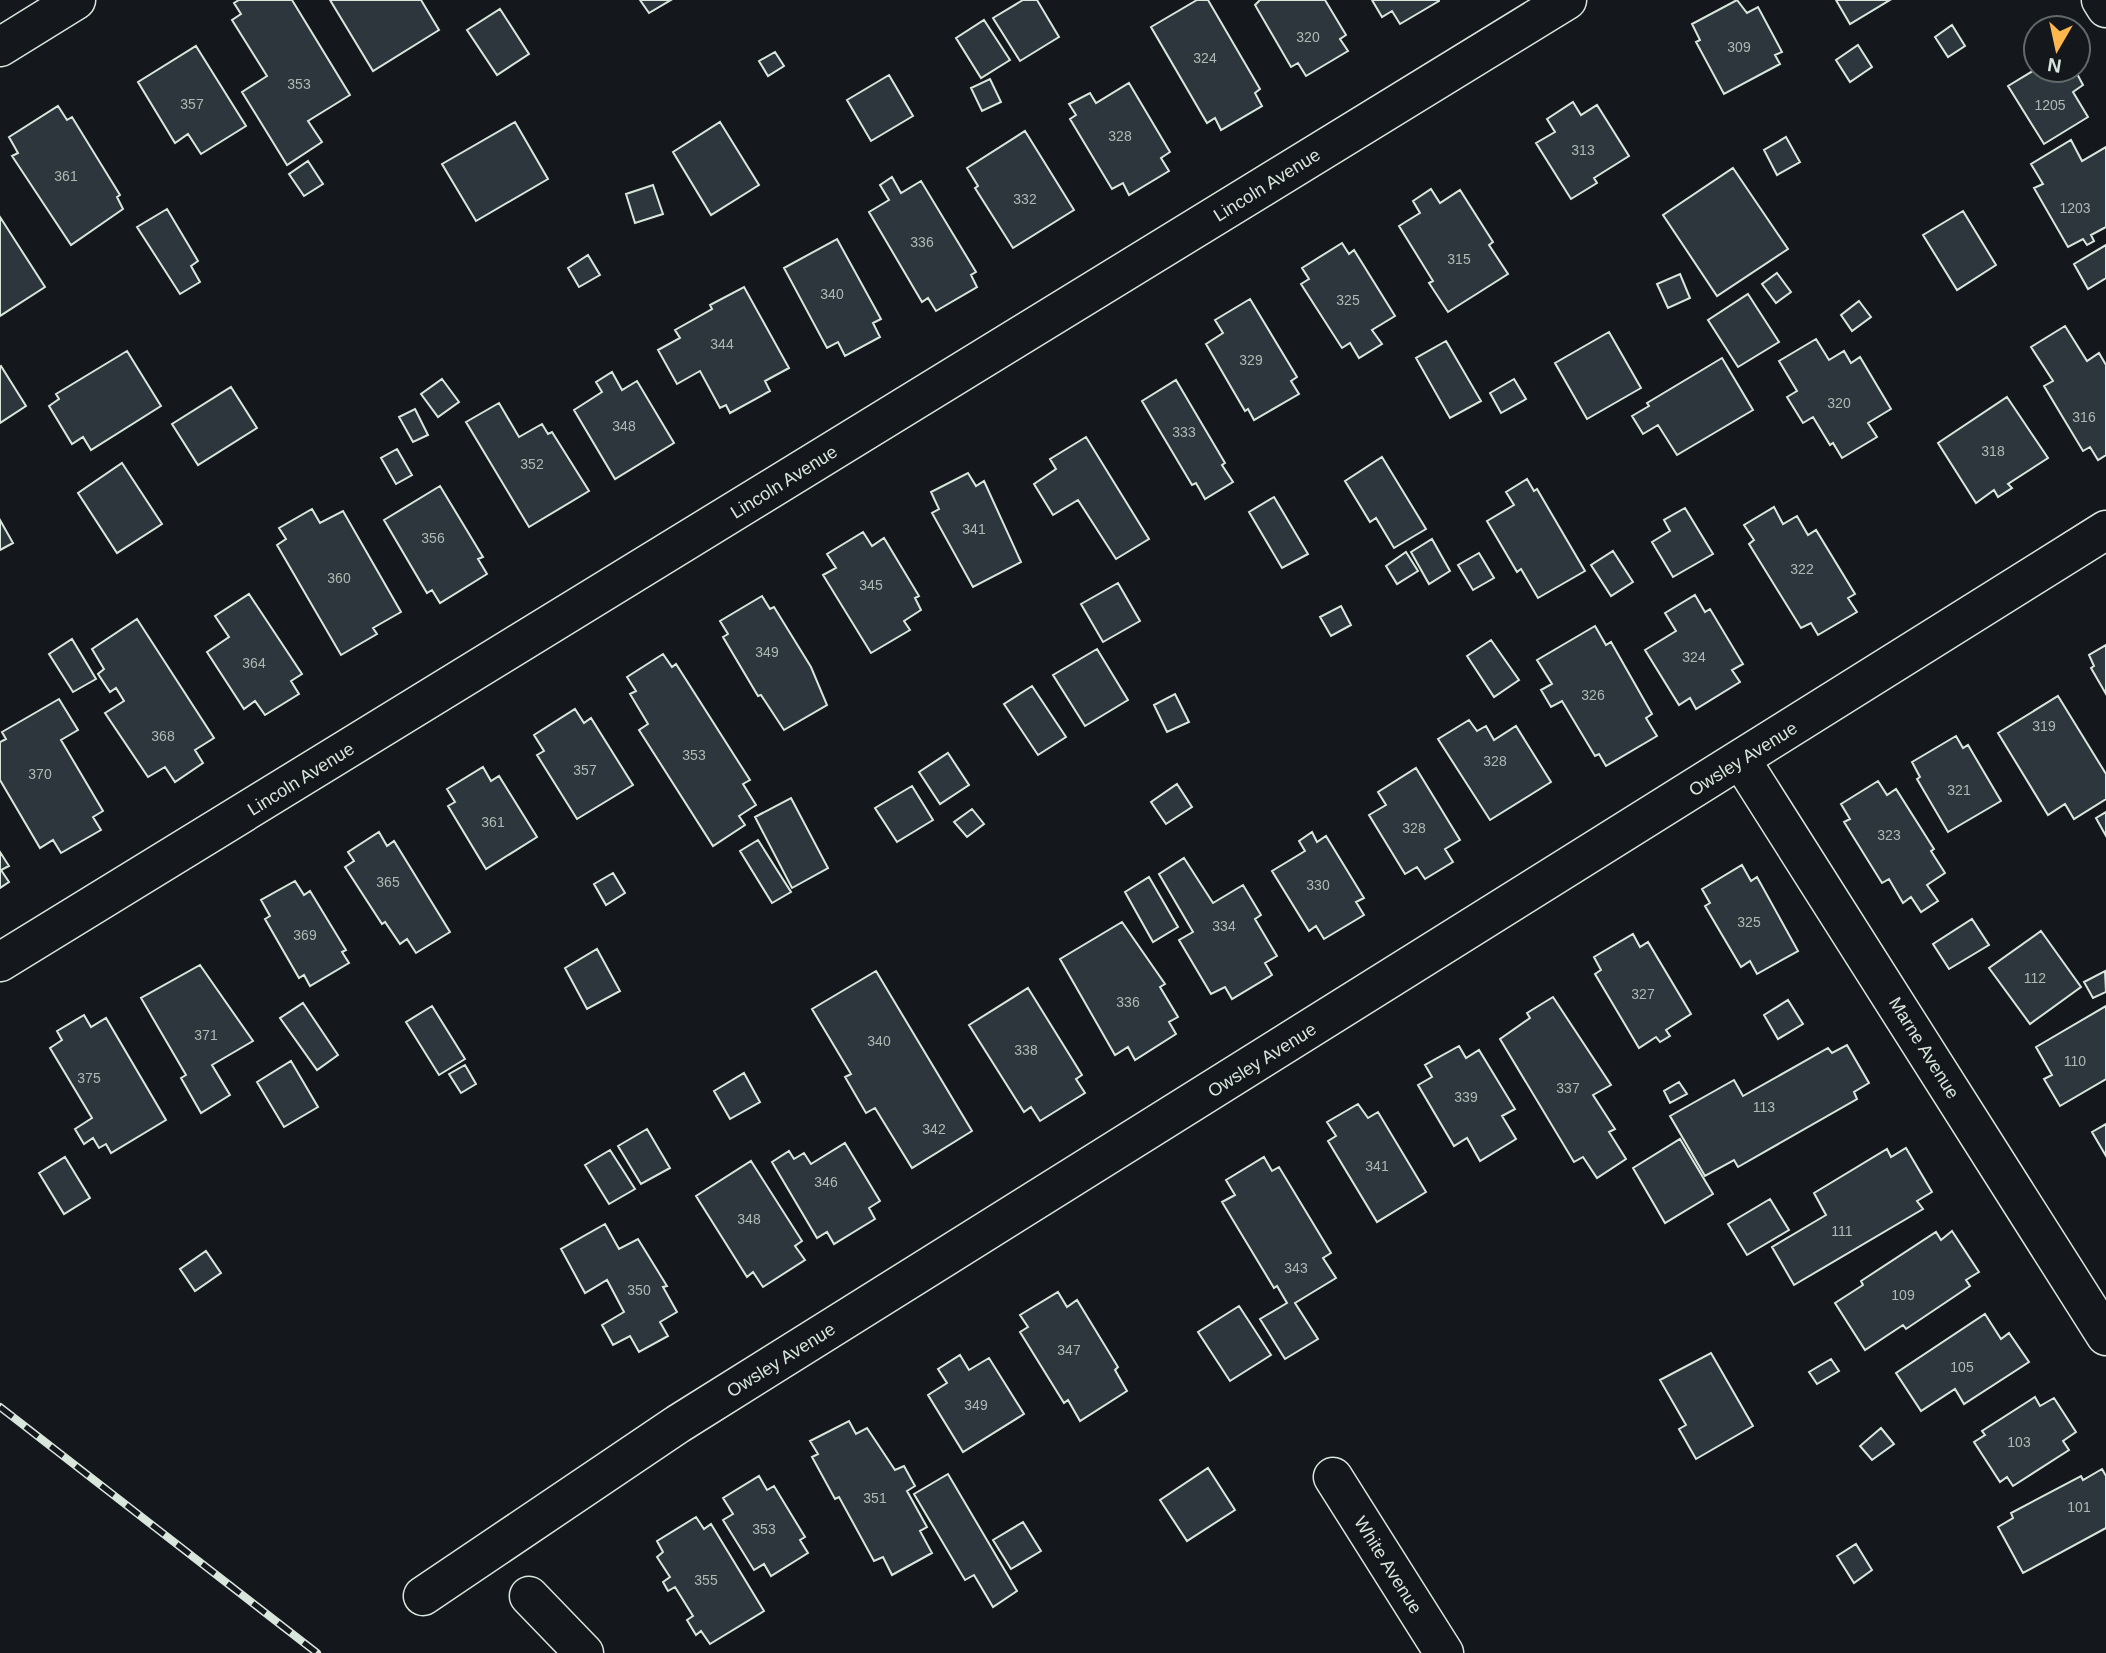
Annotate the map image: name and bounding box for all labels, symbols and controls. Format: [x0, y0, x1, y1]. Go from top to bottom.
north arrow [2022, 14, 2092, 84]
house number: 320 [1296, 29, 1320, 45]
house number: 309 [1727, 39, 1751, 55]
house number: 324 [1193, 50, 1217, 66]
text: N [2046, 54, 2063, 77]
house number: 353 [287, 76, 311, 92]
house number: 357 [180, 96, 204, 112]
house number: 1205 [2034, 97, 2066, 113]
house number: 328 [1108, 128, 1132, 144]
house number: 313 [1571, 142, 1595, 158]
street label: Lincoln Avenue [1210, 144, 1324, 226]
house number: 361 [54, 168, 78, 184]
house number: 332 [1013, 191, 1037, 207]
house number: 1203 [2059, 200, 2091, 216]
house number: 336 [910, 234, 934, 250]
house number: 315 [1447, 251, 1471, 267]
house number: 340 [820, 286, 844, 302]
house number: 325 [1336, 292, 1360, 308]
house number: 344 [710, 336, 734, 352]
house number: 329 [1239, 352, 1263, 368]
house number: 320 [1827, 395, 1851, 411]
house number: 316 [2072, 409, 2096, 425]
house number: 348 [612, 418, 636, 434]
house number: 333 [1172, 424, 1196, 440]
street label: Lincoln Avenue [727, 441, 841, 523]
house number: 318 [1981, 443, 2005, 459]
house number: 352 [520, 456, 544, 472]
house number: 341 [962, 521, 986, 537]
house number: 356 [421, 530, 445, 546]
house number: 322 [1790, 561, 1814, 577]
house number: 360 [327, 570, 351, 586]
house number: 345 [859, 577, 883, 593]
house number: 349 [755, 644, 779, 660]
house number: 324 [1682, 649, 1706, 665]
house number: 364 [242, 655, 266, 671]
house number: 326 [1581, 687, 1605, 703]
street label: Owsley Avenue [1685, 718, 1801, 800]
house number: 319 [2032, 718, 2056, 734]
house number: 368 [151, 728, 175, 744]
street label: Lincoln Avenue [244, 738, 358, 820]
house number: 353 [682, 747, 706, 763]
house number: 328 [1483, 753, 1507, 769]
house number: 357 [573, 762, 597, 778]
house number: 370 [28, 766, 52, 782]
house number: 321 [1947, 782, 1971, 798]
house number: 361 [481, 814, 505, 830]
house number: 328 [1402, 820, 1426, 836]
house number: 323 [1877, 827, 1901, 843]
house number: 365 [376, 874, 400, 890]
house number: 330 [1306, 877, 1330, 893]
house number: 325 [1737, 914, 1761, 930]
house number: 334 [1212, 918, 1236, 934]
house number: 369 [293, 927, 317, 943]
house number: 112 [2024, 970, 2046, 986]
house number: 327 [1631, 986, 1655, 1002]
house number: 336 [1116, 994, 1140, 1010]
street label: Marne Avenue [1885, 994, 1963, 1102]
street label: Owsley Avenue [1204, 1019, 1320, 1101]
house number: 371 [194, 1027, 218, 1043]
house number: 340 [867, 1033, 891, 1049]
house number: 338 [1014, 1042, 1038, 1058]
house number: 110 [2064, 1053, 2086, 1069]
house number: 375 [77, 1070, 101, 1086]
house number: 337 [1556, 1080, 1580, 1096]
house number: 339 [1454, 1089, 1478, 1105]
house number: 113 [1753, 1099, 1775, 1115]
house number: 342 [922, 1121, 946, 1137]
house number: 341 [1365, 1158, 1389, 1174]
house number: 346 [814, 1174, 838, 1190]
house number: 348 [737, 1211, 761, 1227]
house number: 111 [1831, 1223, 1853, 1239]
house number: 343 [1284, 1260, 1308, 1276]
house number: 350 [627, 1282, 651, 1298]
house number: 109 [1891, 1287, 1915, 1303]
street label: Owsley Avenue [723, 1319, 839, 1401]
house number: 347 [1057, 1342, 1081, 1358]
house number: 105 [1950, 1359, 1974, 1375]
house number: 349 [964, 1397, 988, 1413]
house number: 103 [2007, 1434, 2031, 1450]
house number: 351 [863, 1490, 887, 1506]
house number: 101 [2067, 1499, 2091, 1515]
street label: White Avenue [1350, 1513, 1426, 1617]
house number: 353 [752, 1521, 776, 1537]
house number: 355 [694, 1572, 718, 1588]

